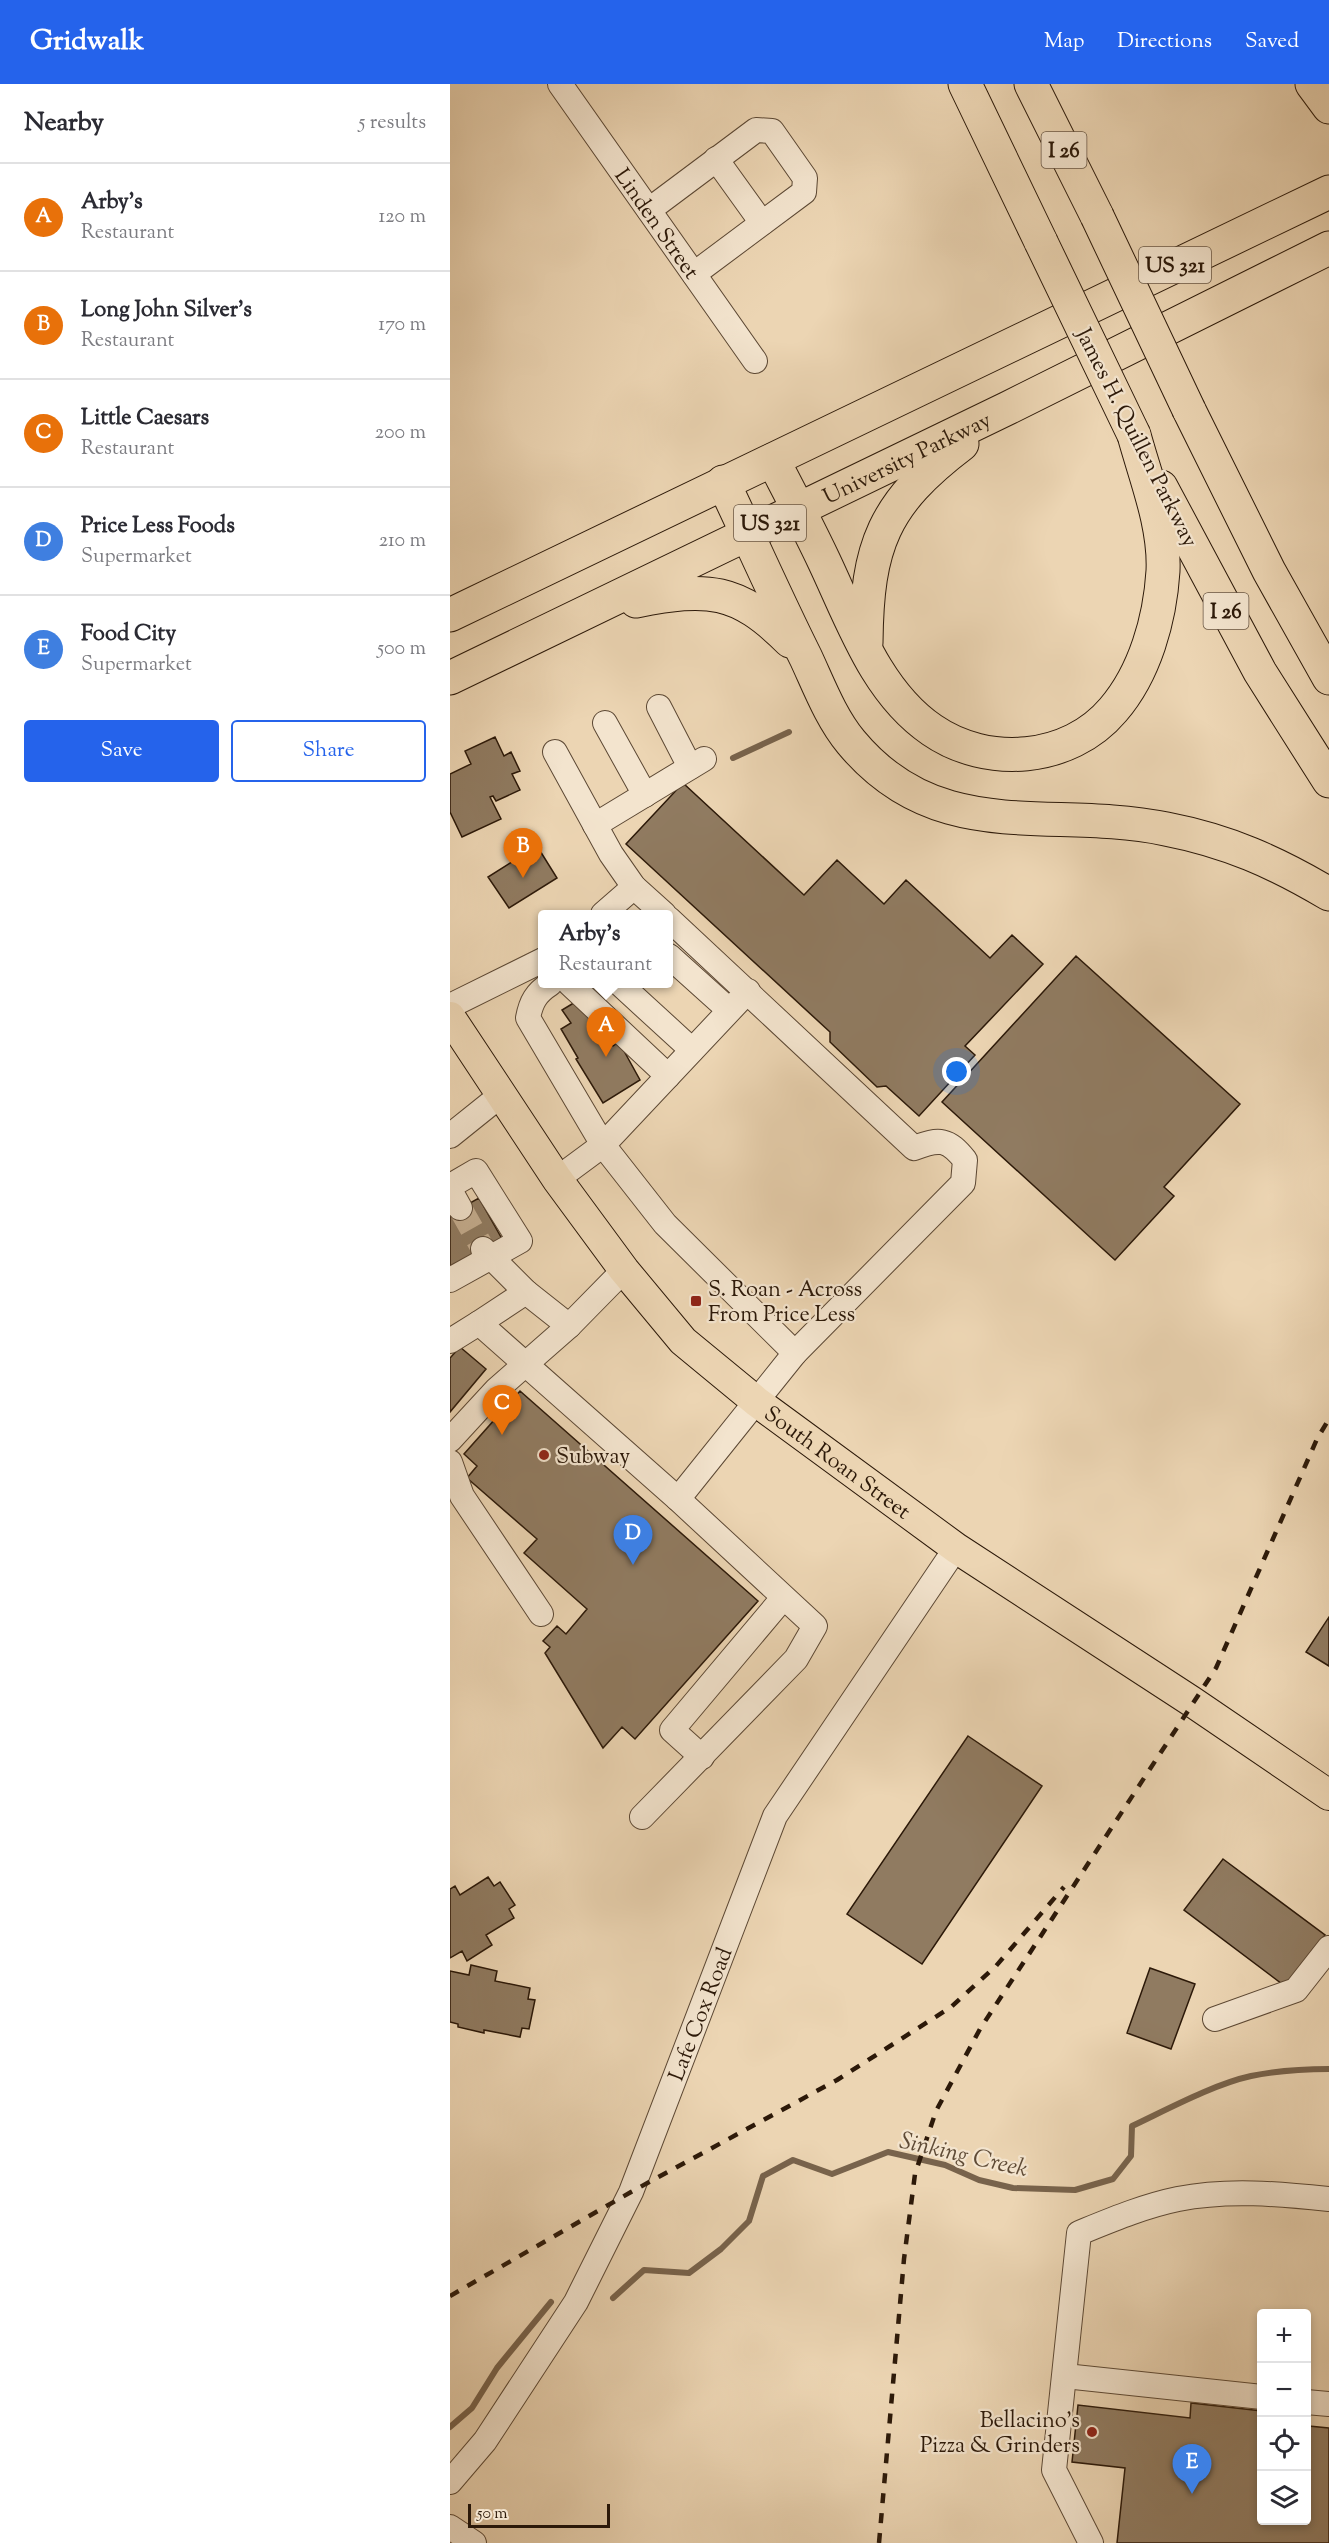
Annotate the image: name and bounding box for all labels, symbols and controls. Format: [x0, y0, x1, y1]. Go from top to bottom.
text: Gridwalk [30, 22, 144, 62]
text: Map [1044, 27, 1084, 57]
text: Directions [1117, 27, 1212, 57]
text: Saved [1245, 27, 1299, 57]
text: Nearby [24, 105, 104, 142]
text: 5 results [359, 109, 426, 138]
road number: I 26 [1042, 132, 1086, 168]
street label: Linden Street [605, 163, 706, 287]
text: Arby's [81, 187, 143, 219]
text: A [35, 203, 52, 232]
text: 120 m [378, 203, 426, 232]
text: Restaurant [81, 219, 174, 248]
road number: US 321 [1139, 247, 1211, 283]
text: Long John Silver's [81, 295, 252, 327]
text: B [37, 311, 50, 340]
text: 170 m [378, 311, 426, 340]
street label: James H. Quillen Parkway [1066, 322, 1205, 553]
text: Restaurant [81, 327, 174, 356]
text: Little Caesars [81, 403, 209, 435]
street label: University Parkway [818, 406, 997, 514]
text: C [35, 419, 52, 448]
text: 200 m [375, 419, 426, 448]
text: Restaurant [81, 435, 174, 464]
road number: US 321 [734, 505, 806, 541]
text: Price Less Foods [81, 511, 235, 543]
text: D [36, 527, 51, 556]
text: 210 m [379, 527, 426, 556]
text: Supermarket [81, 543, 192, 572]
road number: I 26 [1204, 593, 1248, 629]
text: Food City [81, 619, 176, 651]
text: E [37, 635, 50, 664]
text: 500 m [377, 635, 426, 664]
text: Supermarket [81, 651, 192, 680]
button: Save [24, 720, 219, 782]
button: Share [231, 720, 426, 782]
pin: B [504, 828, 542, 878]
popup [538, 910, 673, 988]
text: Arby's [559, 919, 620, 951]
text: Restaurant [559, 951, 652, 980]
pin: A [586, 1008, 626, 1057]
your location [942, 1057, 971, 1086]
place label: S. Roan - Across From Price Less [708, 1275, 862, 1332]
marker: S. Roan - Across From Price Less [689, 1294, 703, 1308]
pin: C [482, 1386, 522, 1435]
street label: South Roan Street [756, 1399, 917, 1529]
place label: Subway [556, 1442, 630, 1474]
marker: Subway [537, 1448, 551, 1462]
pin: D [614, 1516, 652, 1565]
street label: Lafe Cox Road [662, 1943, 742, 2086]
water label: Sinking Creek [896, 2125, 1031, 2187]
map controls [1257, 2309, 1311, 2525]
button: + [1257, 2309, 1311, 2363]
button: − [1257, 2363, 1311, 2417]
place label: Bellacino's Pizza & Grinders [920, 2406, 1080, 2463]
button: locate [1257, 2417, 1311, 2471]
marker: Bellacino's Pizza & Grinders [1085, 2425, 1099, 2439]
pin: E [1172, 2444, 1212, 2494]
button: layers [1257, 2471, 1311, 2525]
scale bar [468, 2501, 610, 2528]
text: 50 m [477, 2503, 508, 2526]

